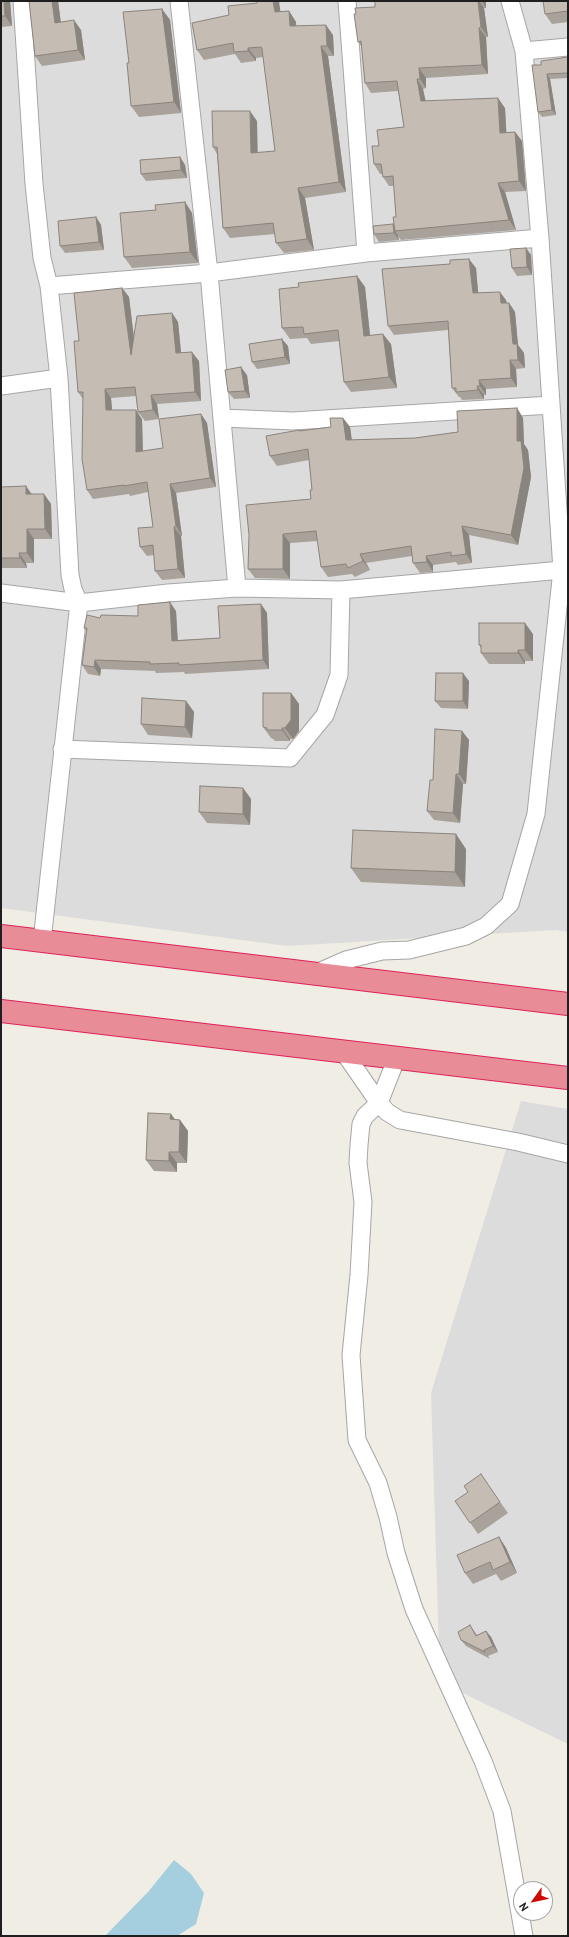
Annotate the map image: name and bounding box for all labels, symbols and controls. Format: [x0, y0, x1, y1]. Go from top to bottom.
north arrow [513, 1881, 553, 1921]
text: N [516, 1900, 532, 1914]

